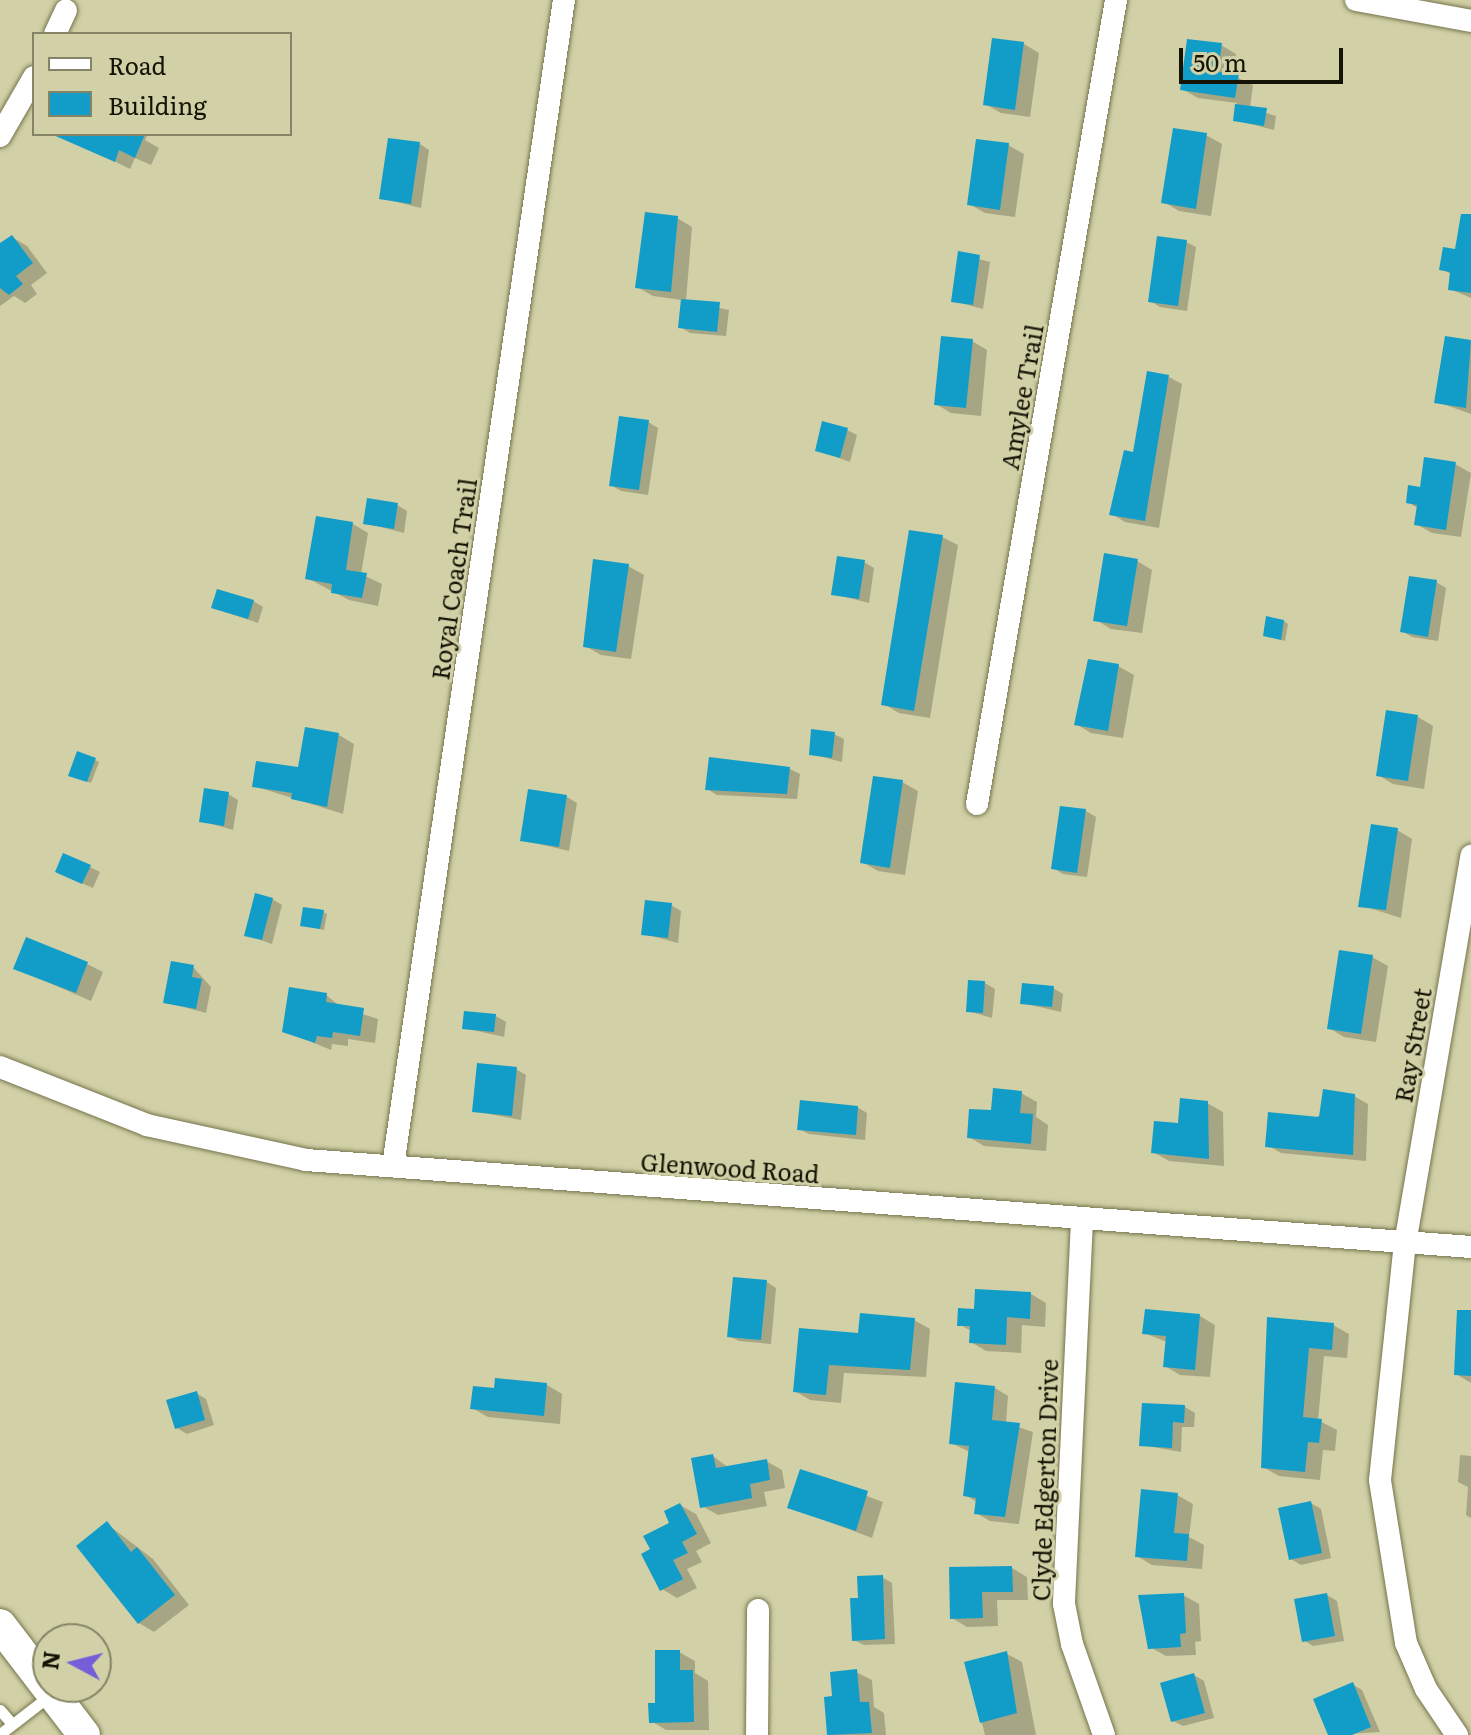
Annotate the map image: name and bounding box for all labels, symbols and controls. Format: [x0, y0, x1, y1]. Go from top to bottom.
legend [32, 32, 292, 136]
scale bar [1183, 32, 1347, 82]
text: 50 m [1193, 44, 1247, 79]
text: Road [108, 47, 166, 82]
text: Building [108, 87, 207, 122]
street label: Amylee Trail [994, 322, 1048, 472]
street label: Royal Coach Trail [425, 476, 481, 682]
street label: Ray Street [1388, 985, 1436, 1105]
street label: Glenwood Road [640, 1146, 820, 1188]
street label: Clyde Edgerton Drive [1025, 1358, 1063, 1602]
north arrow [32, 1623, 112, 1703]
text: N [32, 1649, 67, 1671]

